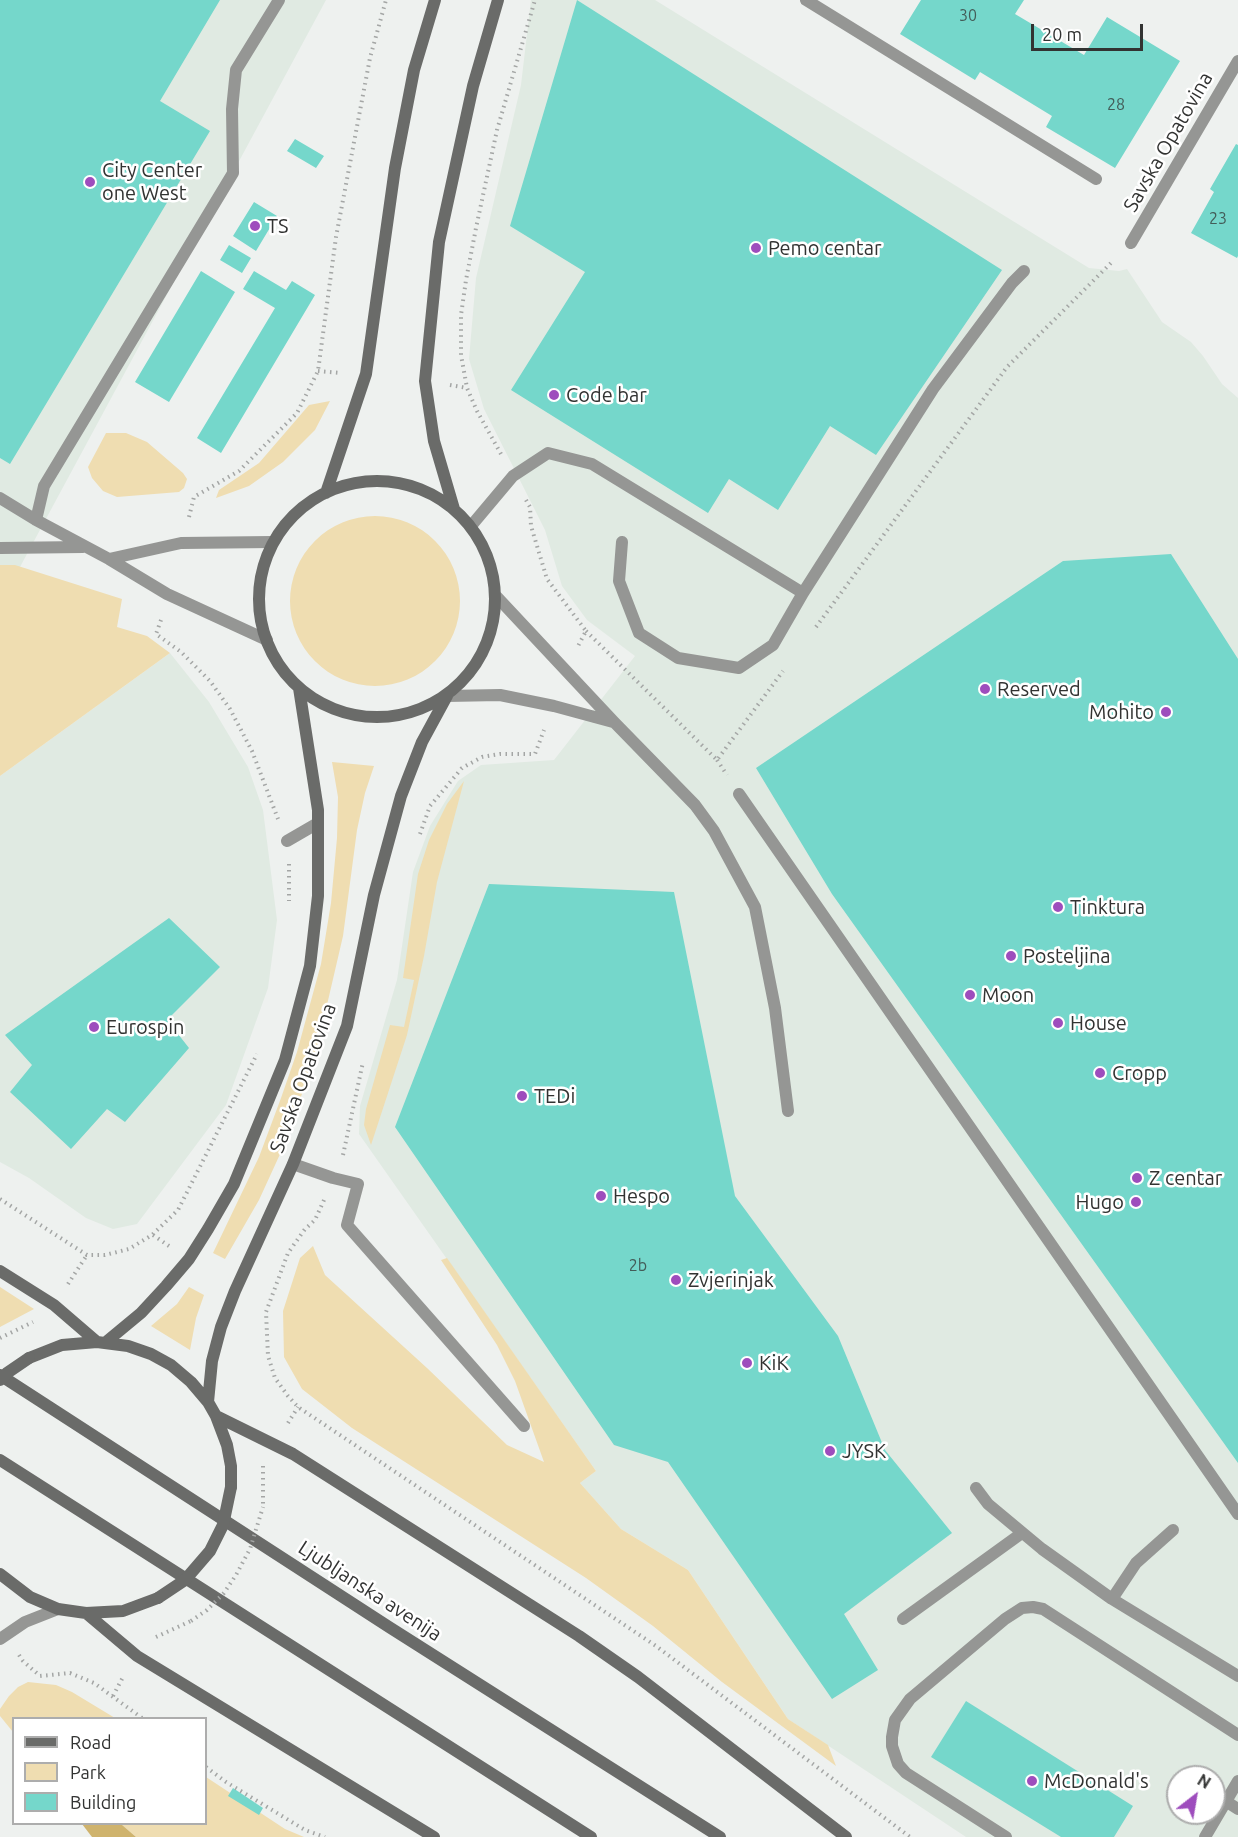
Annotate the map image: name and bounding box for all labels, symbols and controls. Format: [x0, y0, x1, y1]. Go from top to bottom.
house number: 30 [959, 6, 977, 26]
scale bar [1034, 12, 1146, 50]
text: 20 m [1042, 24, 1082, 44]
street label: Savska Opatovina [1118, 68, 1218, 216]
house number: 28 [1107, 95, 1125, 115]
place label: City Center one West [102, 158, 202, 205]
marker: City Center one West [83, 175, 97, 189]
house number: 23 [1209, 209, 1227, 229]
place label: TS [267, 214, 289, 238]
marker: TS [248, 219, 262, 233]
place label: Pemo centar [768, 236, 882, 260]
marker: Pemo centar [749, 241, 763, 255]
place label: Code bar [566, 383, 647, 407]
marker: Code bar [547, 388, 561, 402]
place label: Reserved [997, 677, 1081, 701]
marker: Reserved [978, 682, 992, 696]
place label: Mohito [1089, 700, 1154, 724]
marker: Mohito [1159, 705, 1173, 719]
place label: Tinktura [1070, 895, 1145, 919]
marker: Tinktura [1051, 900, 1065, 914]
place label: Posteljina [1023, 944, 1111, 968]
marker: Posteljina [1004, 949, 1018, 963]
place label: Moon [982, 983, 1034, 1007]
marker: Moon [963, 988, 977, 1002]
street label: Savska Opatovina [265, 1000, 341, 1156]
place label: House [1070, 1011, 1127, 1035]
place label: Eurospin [106, 1015, 184, 1039]
marker: House [1051, 1016, 1065, 1030]
marker: Eurospin [87, 1020, 101, 1034]
place label: Cropp [1112, 1061, 1167, 1085]
marker: Cropp [1093, 1066, 1107, 1080]
place label: TEDi [534, 1084, 575, 1108]
marker: TEDi [515, 1089, 529, 1103]
place label: Z centar [1149, 1166, 1222, 1190]
marker: Z centar [1130, 1171, 1144, 1185]
place label: Hespo [613, 1184, 670, 1208]
marker: Hespo [594, 1189, 608, 1203]
place label: Hugo [1075, 1190, 1124, 1214]
marker: Hugo [1129, 1195, 1143, 1209]
house number: 2b [629, 1256, 647, 1276]
place label: Zvjerinjak [688, 1268, 774, 1292]
marker: Zvjerinjak [669, 1273, 683, 1287]
place label: KiK [759, 1351, 789, 1375]
marker: KiK [740, 1356, 754, 1370]
place label: JYSK [842, 1439, 886, 1463]
marker: JYSK [823, 1444, 837, 1458]
street label: Ljubljanska avenija [294, 1536, 446, 1646]
legend [12, 1717, 207, 1825]
text: Road [70, 1732, 112, 1752]
text: Park [70, 1762, 106, 1782]
north arrow [1166, 1765, 1226, 1825]
place label: McDonald's [1044, 1769, 1149, 1793]
text: N [1194, 1770, 1214, 1792]
marker: McDonald's [1025, 1774, 1039, 1788]
text: Building [70, 1792, 136, 1812]

